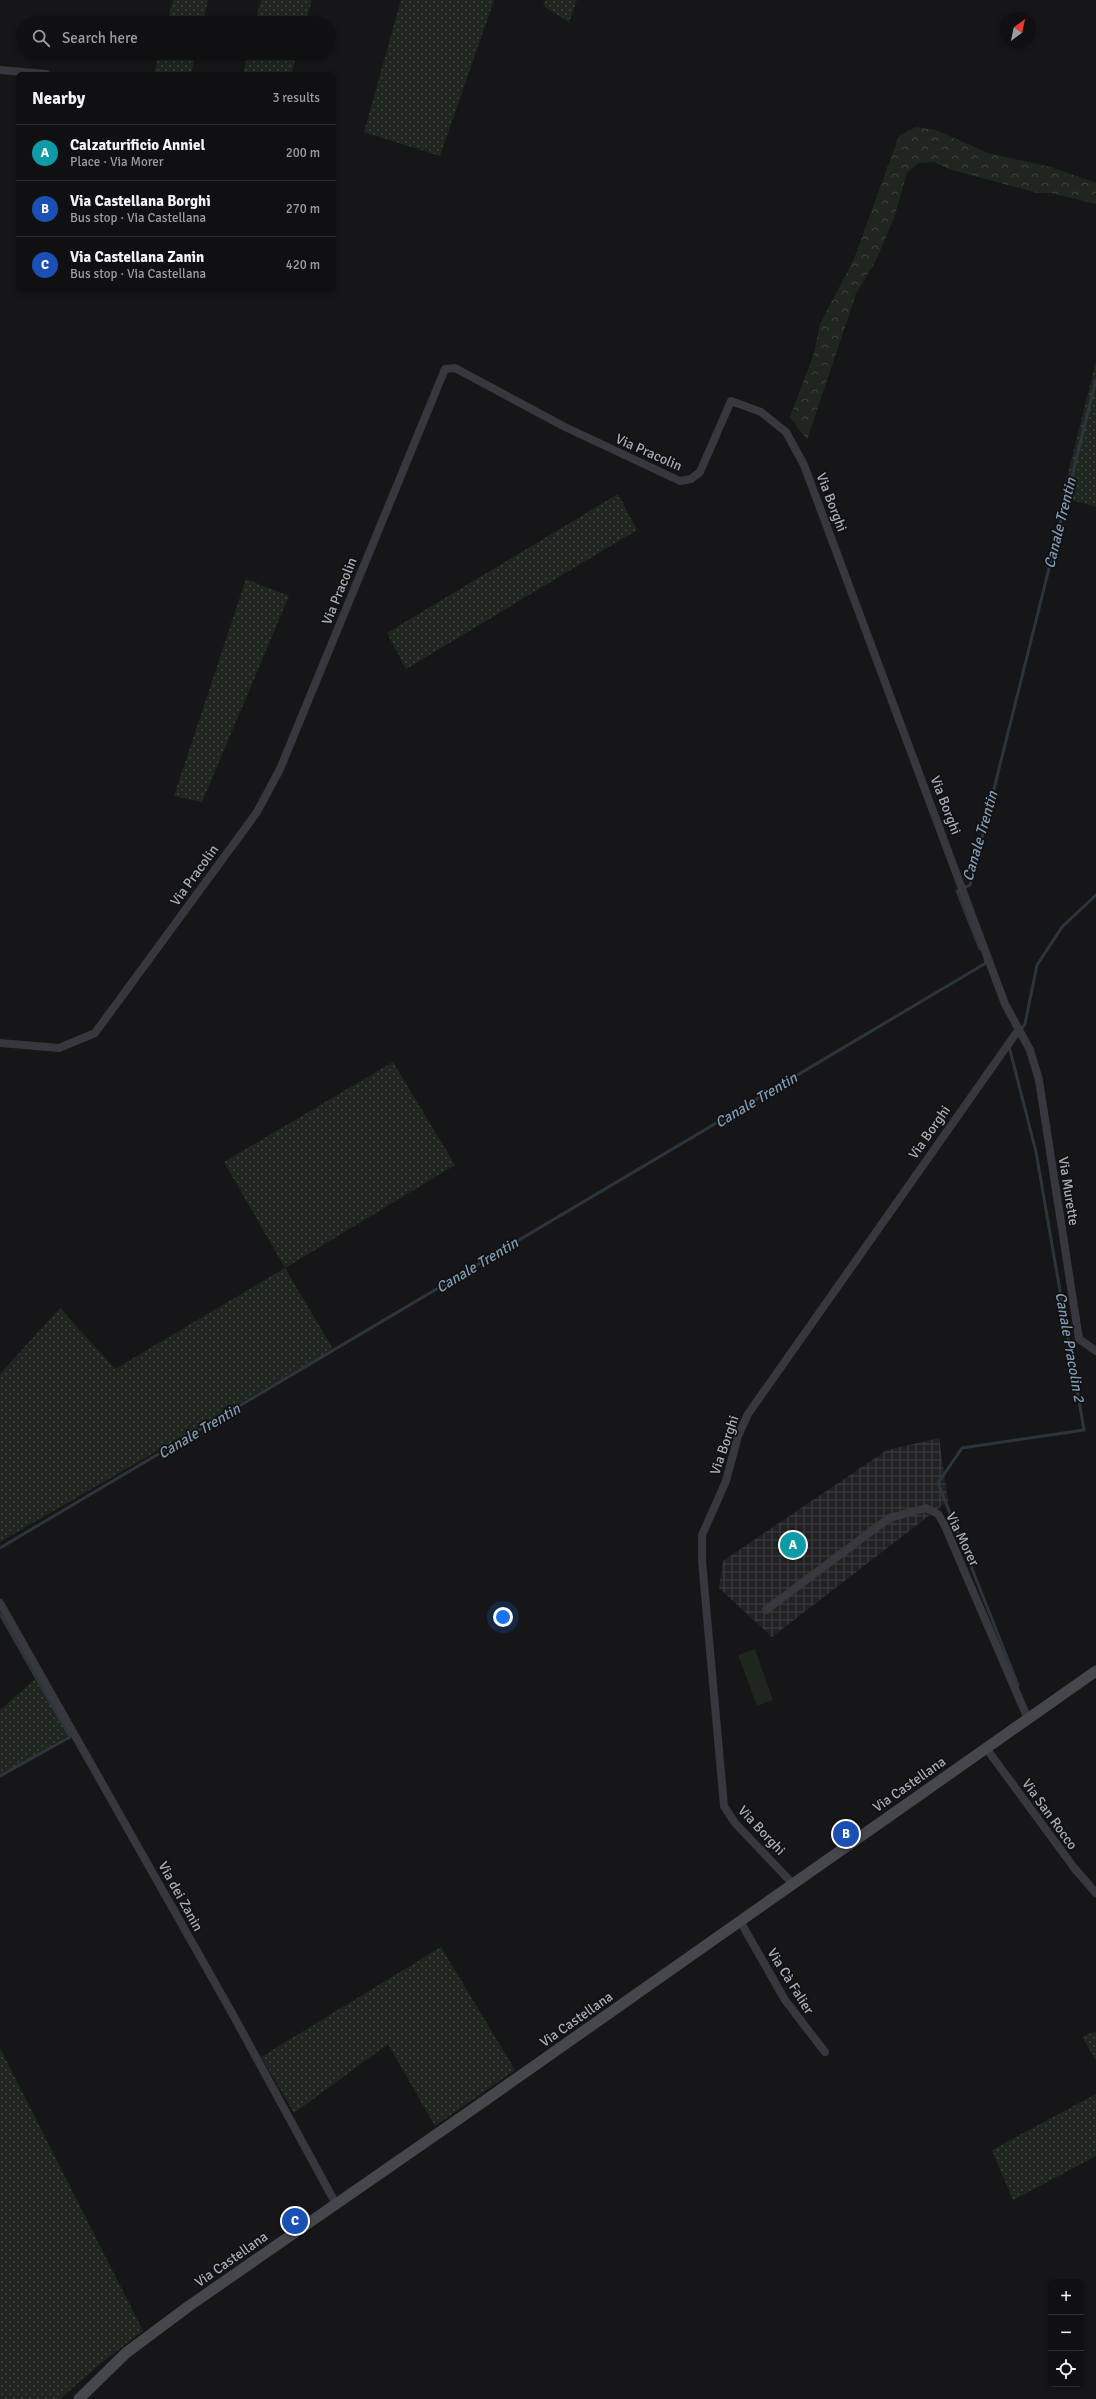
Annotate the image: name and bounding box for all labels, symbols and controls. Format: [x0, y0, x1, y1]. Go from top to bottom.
north arrow [1000, 12, 1036, 48]
search box [16, 16, 336, 60]
icon: search [30, 27, 52, 49]
text: Search here [62, 29, 138, 47]
text: Nearby [32, 88, 85, 109]
text: 3 results [272, 90, 320, 106]
text: Calzaturificio Anniel [70, 136, 205, 154]
text: A [41, 145, 49, 161]
text: 200 m [286, 145, 320, 161]
text: Place · Via Morer [70, 154, 164, 170]
text: Via Castellana Borghi [70, 192, 211, 210]
text: B [41, 201, 49, 217]
text: 270 m [286, 201, 320, 217]
text: Bus stop · Via Castellana [70, 210, 206, 226]
text: Via Castellana Zanin [70, 248, 204, 266]
text: C [41, 257, 49, 273]
text: 420 m [286, 257, 320, 273]
text: Bus stop · Via Castellana [70, 266, 206, 282]
street label: Via Pracolin [613, 430, 685, 475]
street label: Via Borghi [813, 470, 851, 534]
water label: Canale Trentin [1040, 475, 1080, 570]
street label: Via Pracolin [318, 555, 361, 627]
street label: Via Borghi [927, 773, 965, 837]
water label: Canale Trentin [959, 788, 1002, 883]
street label: Via Pracolin [167, 842, 222, 909]
water label: Canale Trentin [712, 1068, 801, 1132]
street label: Via Borghi [905, 1102, 954, 1162]
street label: Via Murette [1055, 1155, 1082, 1227]
water label: Canale Trentin [433, 1233, 522, 1297]
water label: Canale Pracolin 2 [1051, 1291, 1089, 1404]
water label: Canale Trentin [155, 1399, 244, 1463]
street label: Via Borghi [706, 1413, 743, 1477]
street label: Via Morer [942, 1510, 983, 1570]
pin: A [780, 1530, 806, 1560]
your location [493, 1607, 513, 1627]
street label: Via Castellana [869, 1753, 949, 1816]
street label: Via San Rocco [1018, 1776, 1081, 1853]
street label: Via Borghi [734, 1802, 789, 1859]
pin: B [833, 1819, 859, 1849]
street label: Via dei Zanin [154, 1858, 207, 1934]
street label: Via Cà Falier [764, 1945, 818, 2018]
street label: Via Castellana [536, 1988, 616, 2051]
pin: C [282, 2206, 308, 2236]
street label: Via Castellana [191, 2228, 271, 2291]
map controls [1048, 2279, 1084, 2387]
button: + [1048, 2279, 1084, 2315]
button: − [1048, 2315, 1084, 2351]
button: locate [1048, 2351, 1084, 2387]

